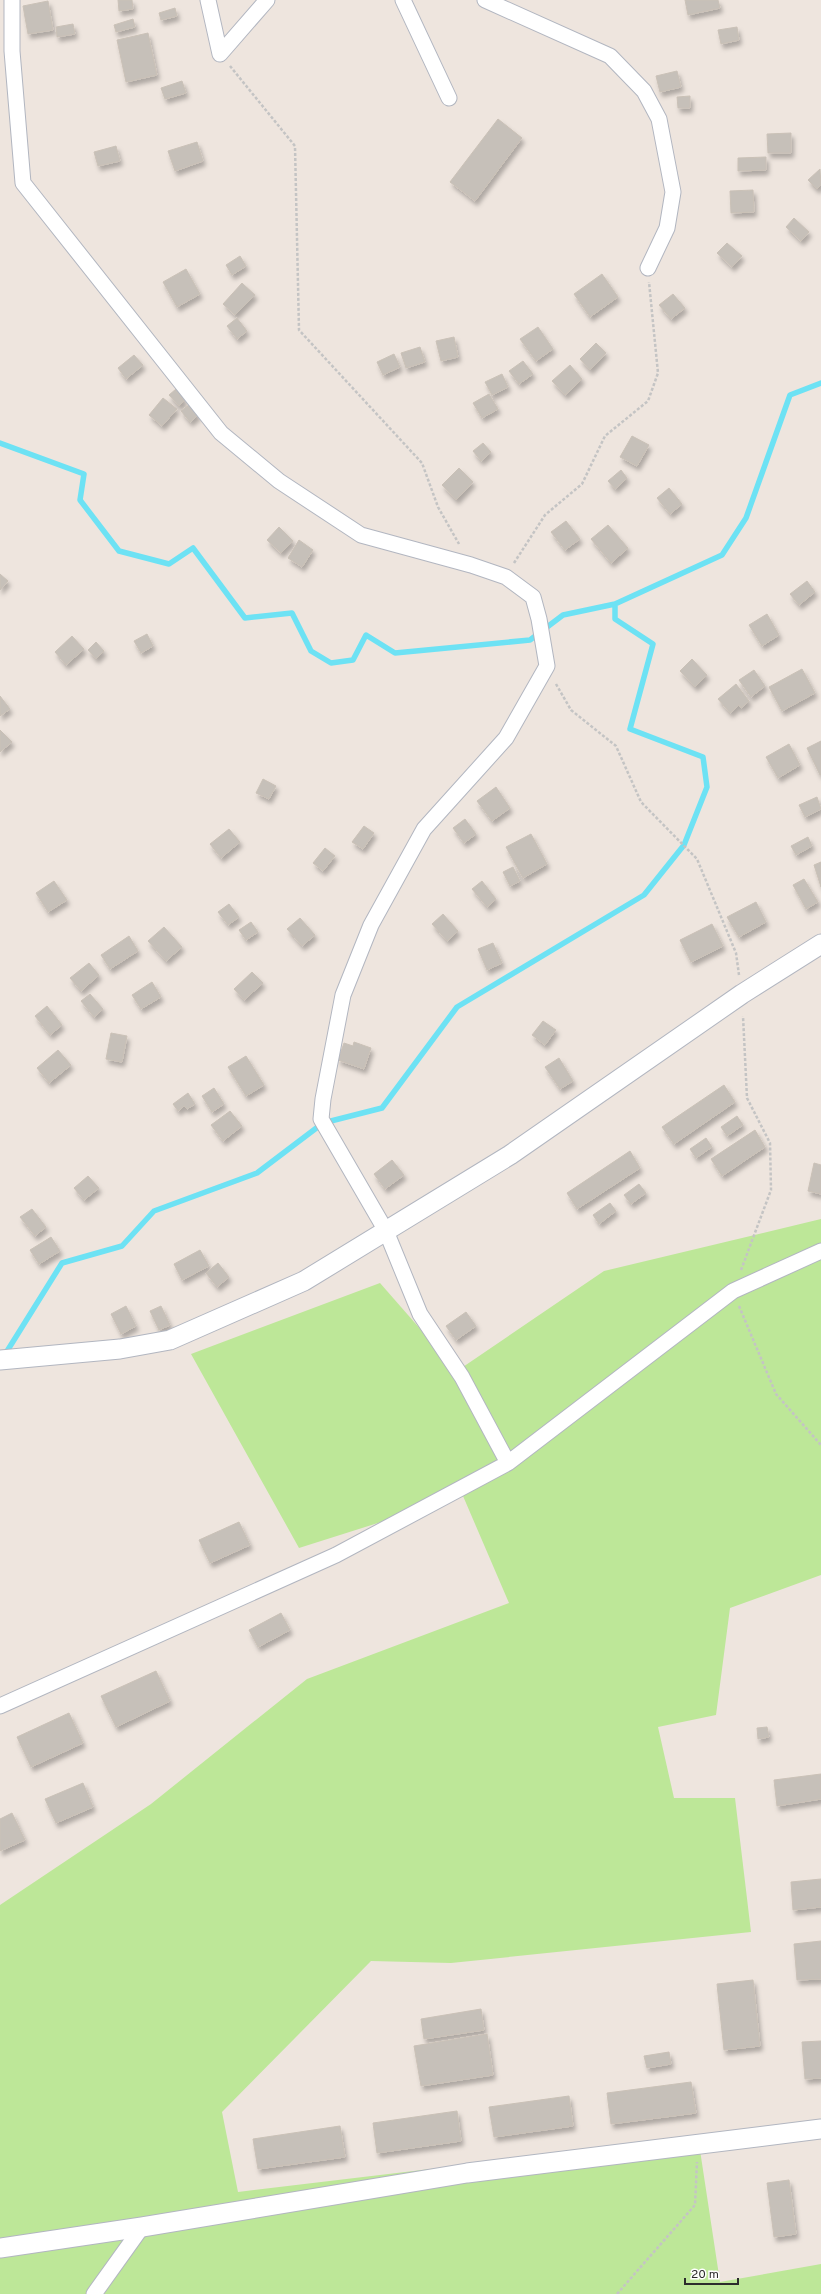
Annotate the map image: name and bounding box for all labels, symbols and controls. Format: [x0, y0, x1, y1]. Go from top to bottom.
scale bar [685, 2260, 738, 2286]
text: 20 m [691, 2267, 719, 2283]

